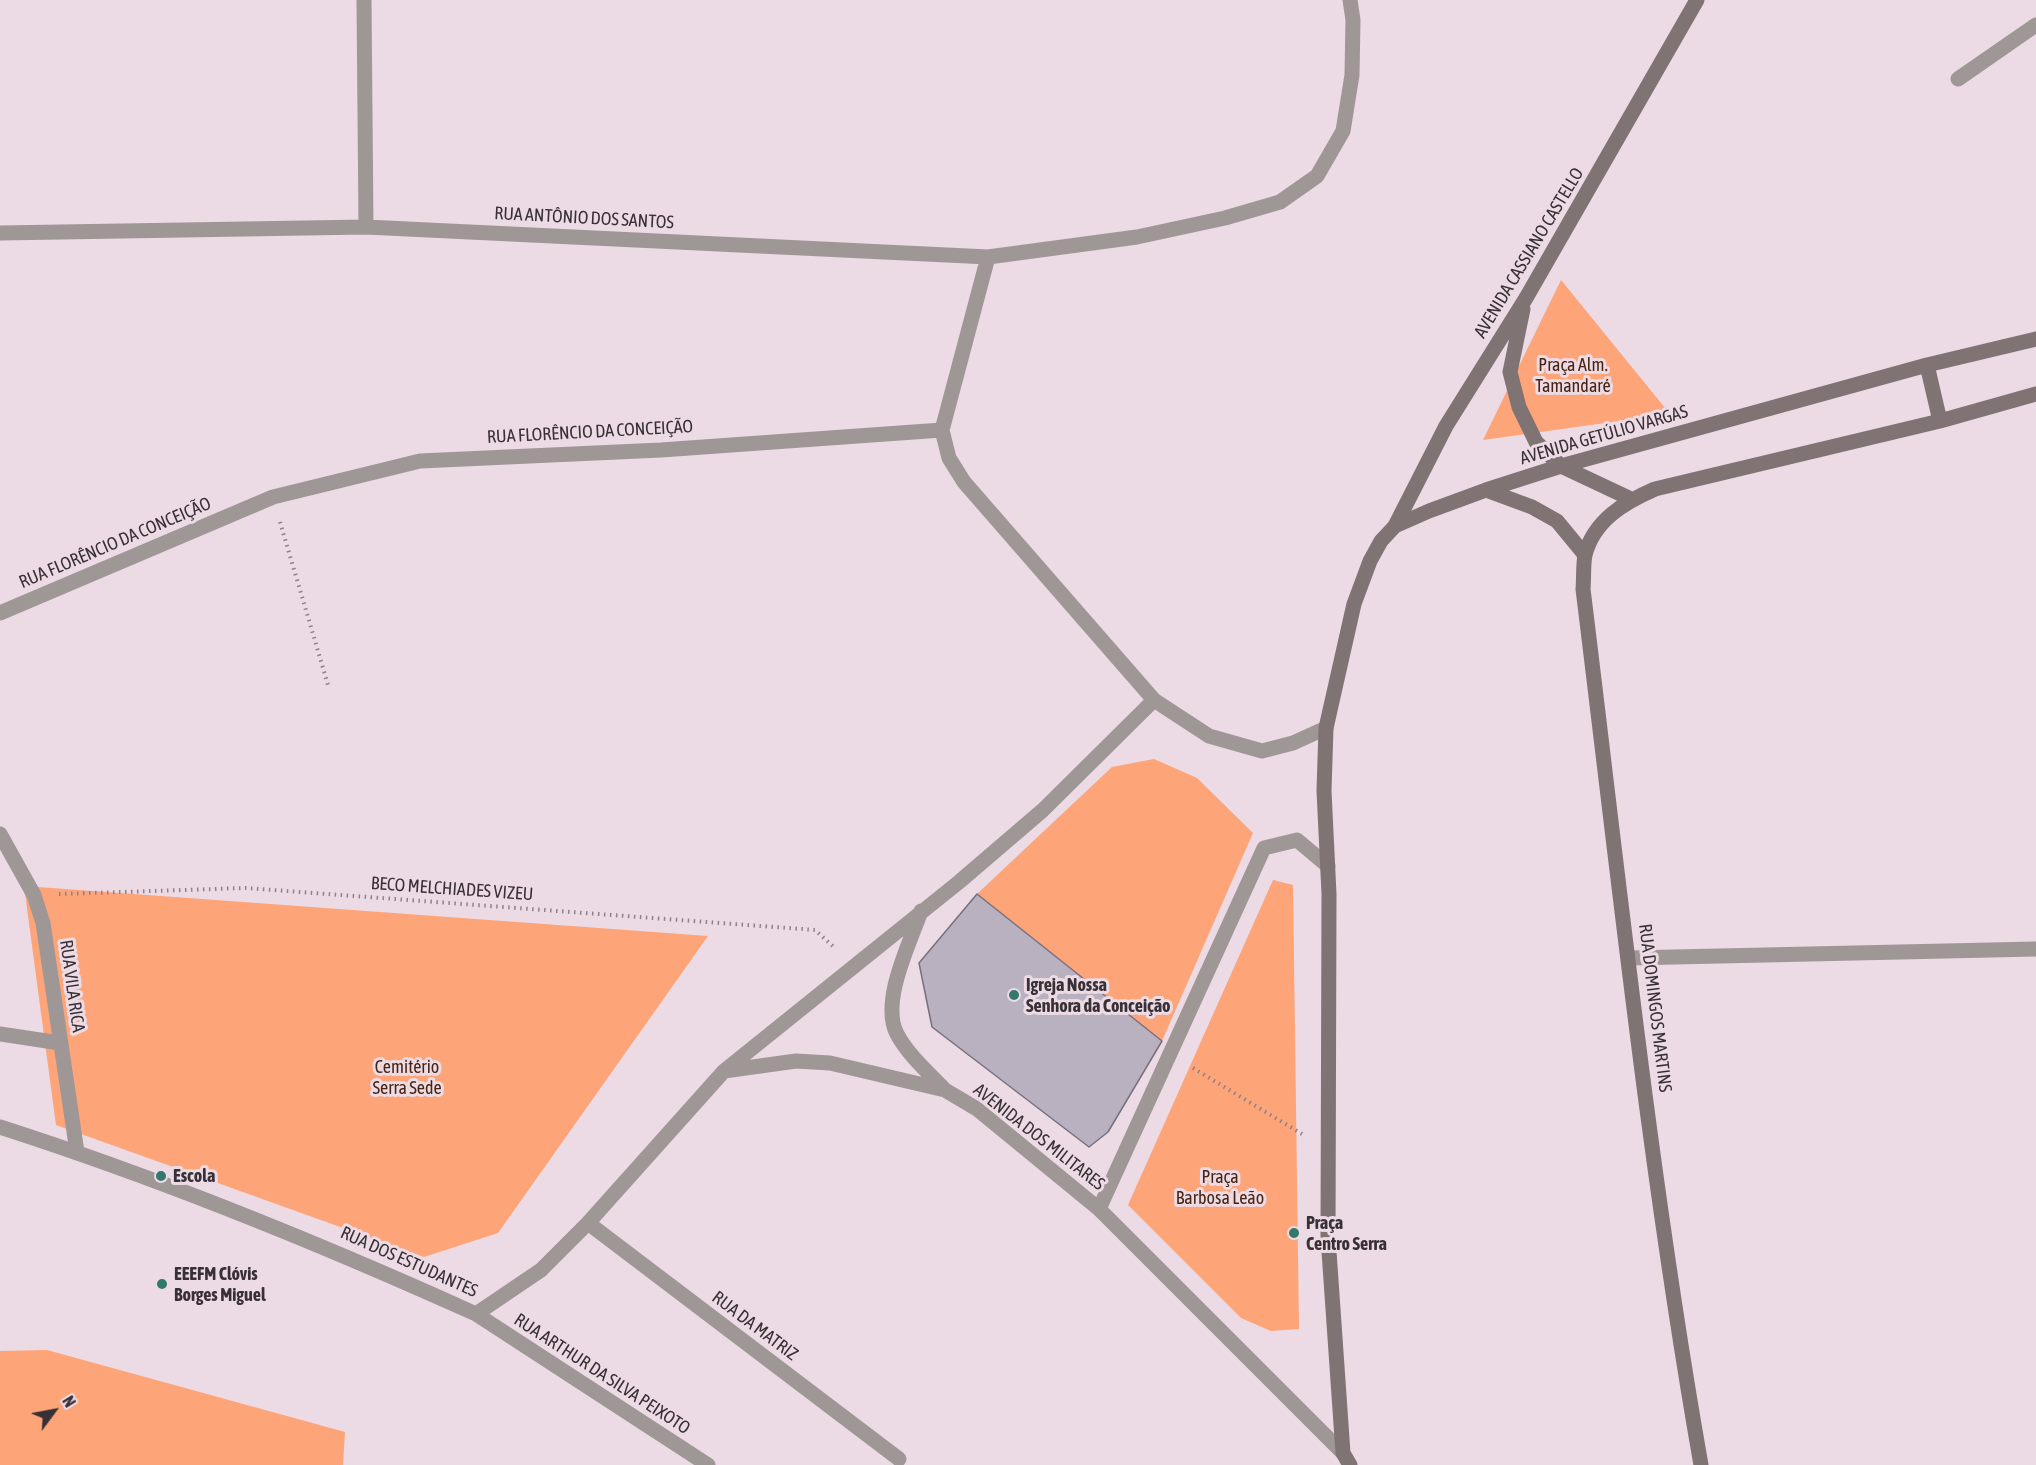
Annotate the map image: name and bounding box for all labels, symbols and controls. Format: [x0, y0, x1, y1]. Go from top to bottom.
street label: AVENIDA CASSIANO CASTELLO [1470, 164, 1588, 342]
street label: RUA ANTÔNIO DOS SANTOS [494, 203, 674, 233]
park label: Praça Alm. Tamandaré [1535, 354, 1611, 397]
street label: AVENIDA GETÚLIO VARGAS [1517, 401, 1691, 469]
street label: RUA FLORÊNCIO DA CONCEIÇÃO [486, 416, 694, 448]
street label: RUA FLORÊNCIO DA CONCEIÇÃO [16, 493, 214, 593]
street label: BECO MELCHIADES VIZEU [370, 873, 534, 905]
street label: RUA DOMINGOS MARTINS [1634, 923, 1676, 1093]
street label: RUA VILA RICA [55, 938, 89, 1034]
place label: Igreja Nossa Senhora da Conceição [1026, 974, 1171, 1016]
marker: Igreja Nossa Senhora da Conceição [1007, 988, 1021, 1002]
park label: Cemitério Serra Sede [372, 1056, 442, 1098]
street label: AVENIDA DOS MILITARES [969, 1079, 1109, 1195]
place label: Escola [173, 1165, 215, 1187]
park label: Praça Barbosa Leão [1176, 1166, 1264, 1208]
marker: Escola [154, 1169, 168, 1183]
place label: Praça Centro Serra [1306, 1212, 1387, 1254]
street label: RUA DOS ESTUDANTES [337, 1222, 481, 1302]
marker: Praça Centro Serra [1287, 1226, 1301, 1240]
place label: EEEFM Clóvis Borges Miguel [174, 1263, 266, 1306]
marker: EEEFM Clóvis Borges Miguel [155, 1277, 169, 1291]
street label: RUA DA MATRIZ [708, 1287, 802, 1365]
street label: RUA ARTHUR DA SILVA PEIXOTO [510, 1309, 694, 1439]
north arrow [24, 1381, 84, 1441]
text: N [59, 1393, 79, 1410]

